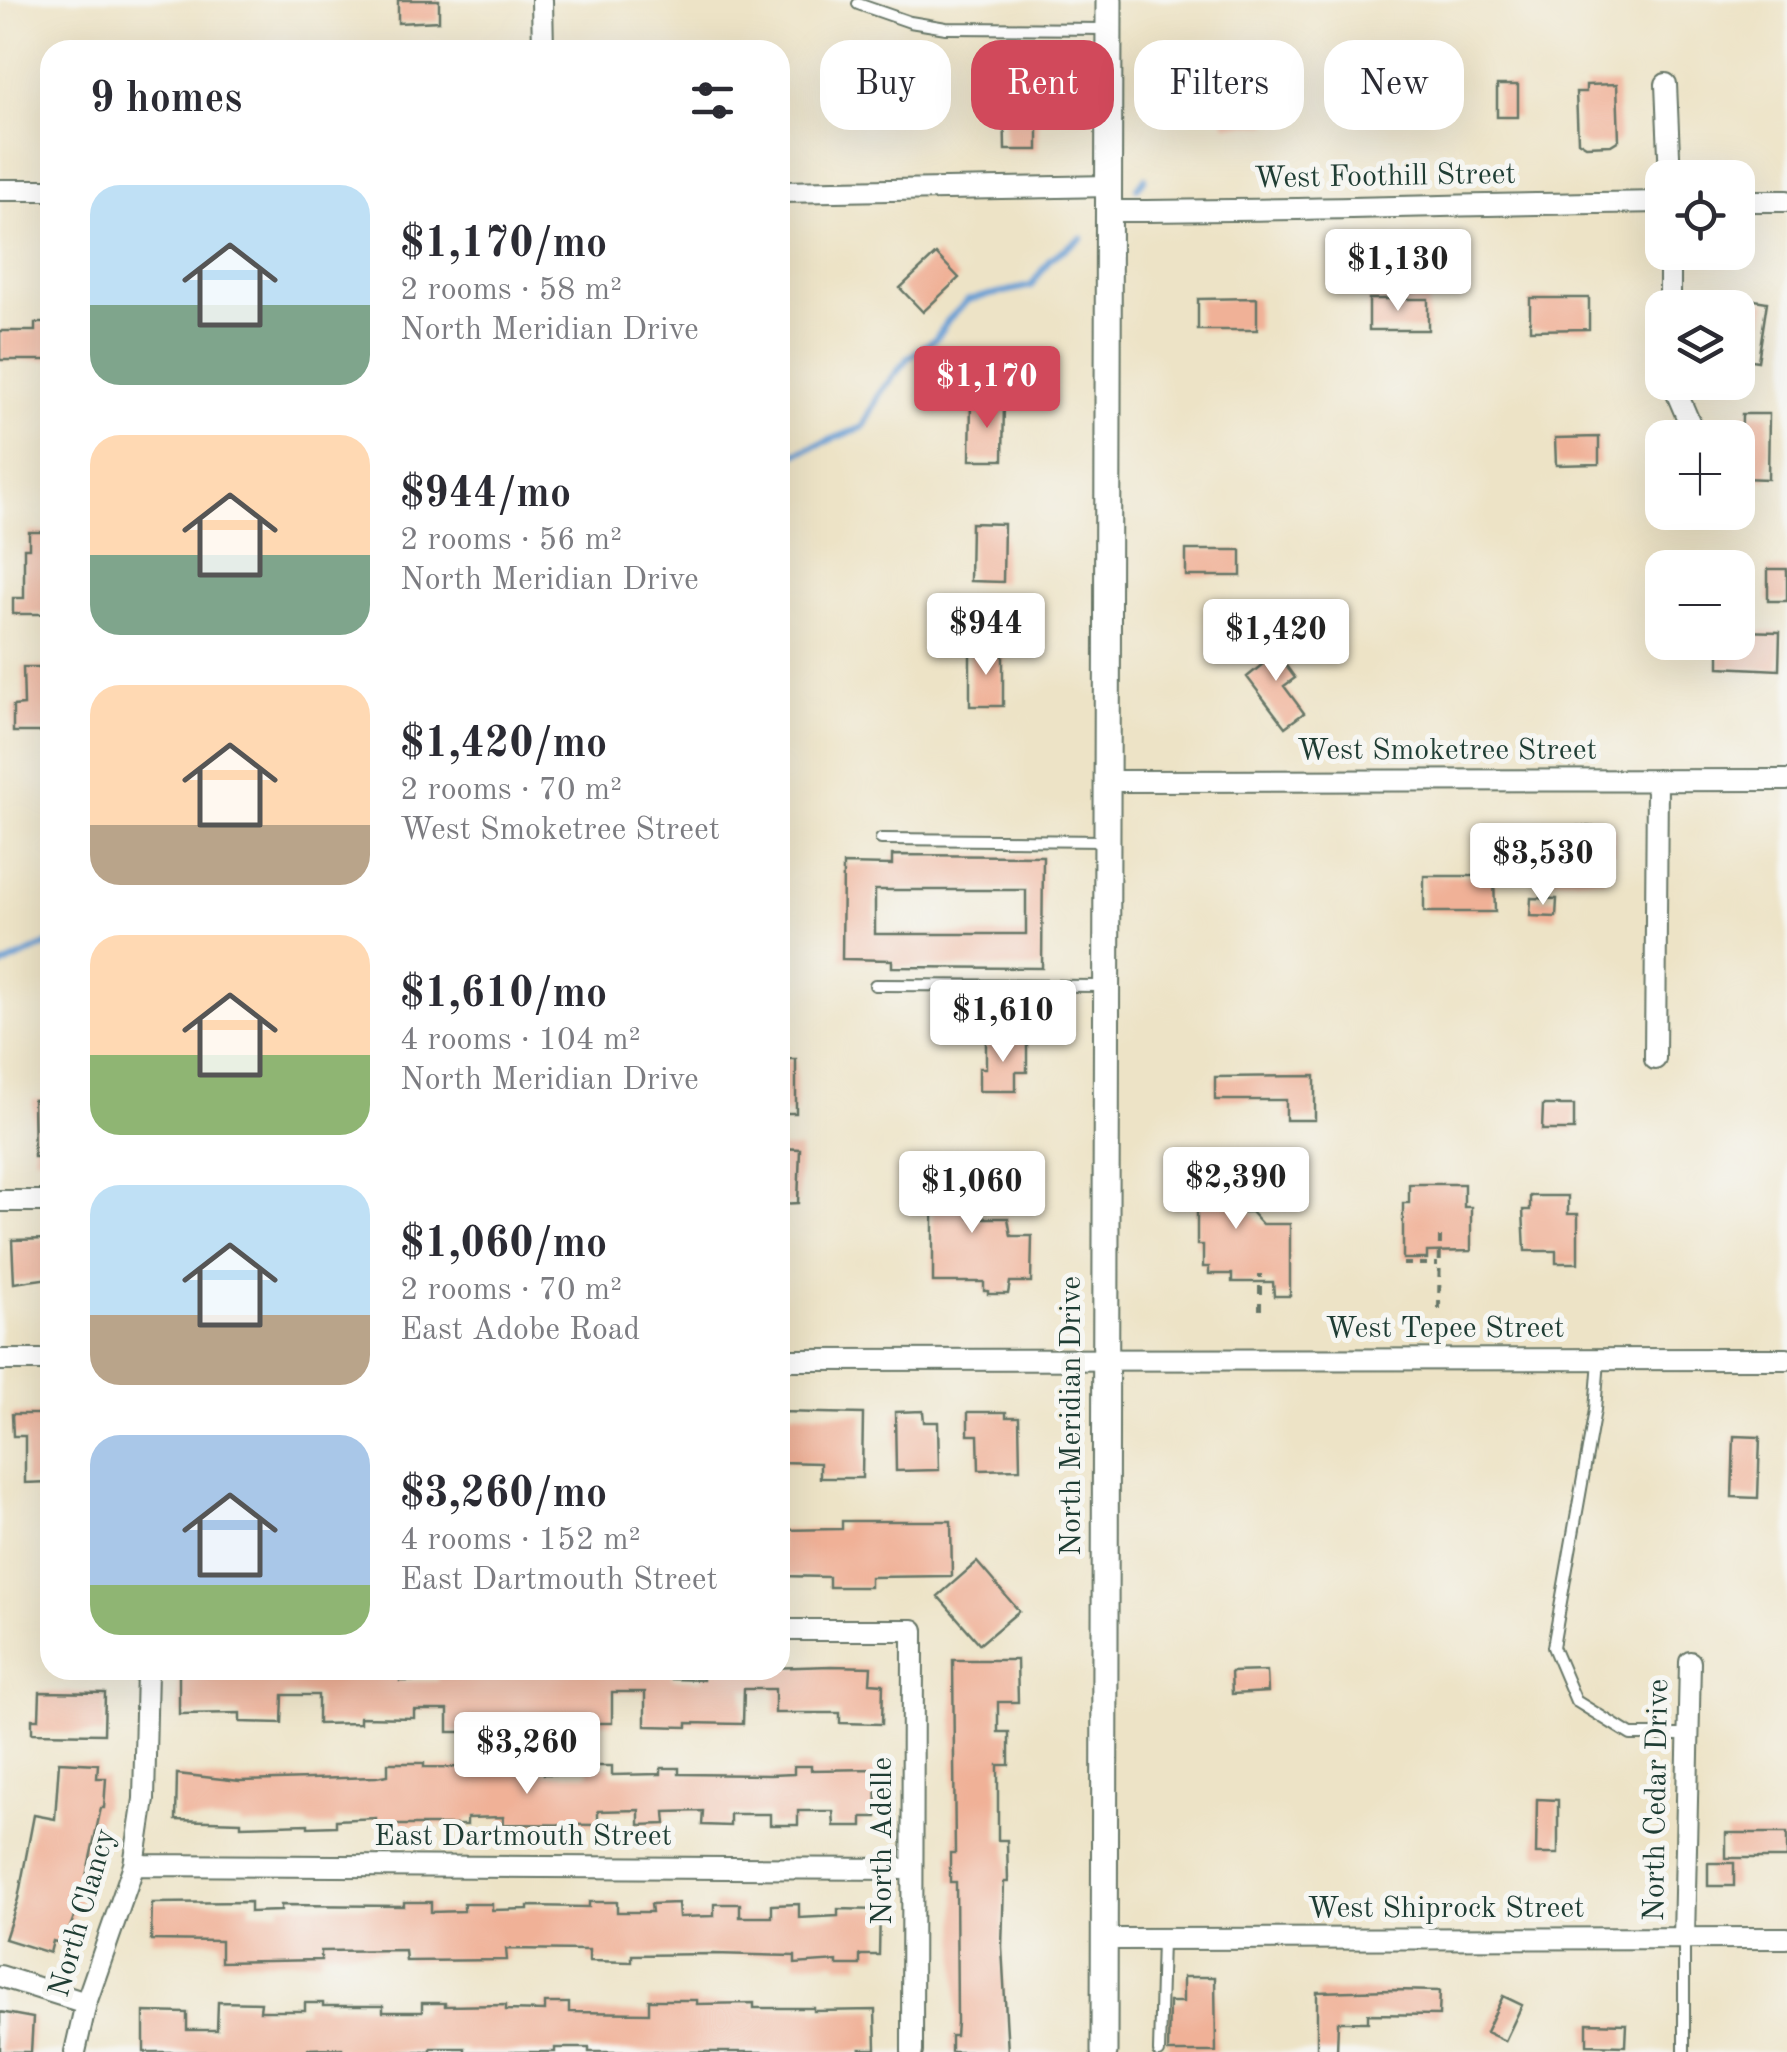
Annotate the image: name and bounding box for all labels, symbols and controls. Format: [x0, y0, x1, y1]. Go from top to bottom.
chip: Buy [820, 40, 951, 130]
chip: Rent [971, 40, 1114, 130]
chip: Filters [1134, 40, 1304, 130]
chip: New [1324, 40, 1464, 130]
icon: filters [685, 73, 740, 128]
text: 9 homes [90, 79, 242, 121]
street label: West Foothill Street [1254, 160, 1516, 194]
map controls [1645, 160, 1755, 660]
button: locate [1645, 160, 1755, 270]
text: $1,170/mo [400, 224, 607, 266]
icon: home [170, 225, 290, 345]
pin: $1,130 [1317, 229, 1479, 314]
text: $1,130 [1347, 245, 1449, 277]
text: 2 rooms · 58 m² [400, 275, 622, 307]
button: layers [1645, 290, 1755, 400]
text: North Meridian Drive [400, 315, 699, 347]
pin: $1,170 [906, 346, 1068, 431]
text: $1,170 [936, 362, 1038, 394]
button: + [1645, 420, 1755, 530]
text: $944/mo [400, 474, 571, 516]
icon: home [170, 475, 290, 595]
text: 2 rooms · 56 m² [400, 525, 622, 557]
button: − [1645, 550, 1755, 660]
text: North Meridian Drive [400, 565, 699, 597]
pin: $944 [927, 593, 1045, 678]
pin: $1,420 [1195, 599, 1357, 684]
text: $944 [949, 609, 1023, 641]
text: $1,420 [1225, 615, 1327, 647]
text: $1,420/mo [400, 724, 607, 766]
icon: home [170, 725, 290, 845]
street label: West Smoketree Street [1297, 736, 1597, 766]
text: 2 rooms · 70 m² [400, 775, 622, 807]
text: West Smoketree Street [400, 815, 720, 847]
pin: $3,530 [1462, 823, 1624, 908]
text: $3,530 [1492, 839, 1594, 871]
text: $1,610/mo [400, 974, 607, 1016]
icon: home [170, 975, 290, 1095]
pin: $1,610 [922, 980, 1084, 1065]
text: $1,610 [952, 996, 1054, 1028]
text: 4 rooms · 104 m² [400, 1025, 641, 1057]
text: North Meridian Drive [400, 1065, 699, 1097]
pin: $2,390 [1155, 1147, 1317, 1232]
pin: $1,060 [891, 1151, 1053, 1236]
text: $2,390 [1185, 1163, 1287, 1195]
text: $1,060 [921, 1167, 1023, 1199]
text: $1,060/mo [400, 1224, 607, 1266]
icon: home [170, 1225, 290, 1345]
text: 2 rooms · 70 m² [400, 1275, 622, 1307]
street label: North Meridian Drive [1057, 1276, 1087, 1556]
street label: West Tepee Street [1325, 1314, 1565, 1344]
text: East Adobe Road [400, 1315, 640, 1347]
text: $3,260/mo [400, 1474, 607, 1516]
icon: home [170, 1475, 290, 1595]
text: 4 rooms · 152 m² [400, 1525, 641, 1557]
text: East Dartmouth Street [400, 1565, 718, 1597]
street label: North Cedar Drive [1640, 1678, 1674, 1922]
pin: $3,260 [446, 1712, 608, 1797]
text: $3,260 [476, 1728, 578, 1760]
street label: North Adelle [868, 1757, 898, 1925]
street label: East Dartmouth Street [374, 1822, 672, 1852]
street label: North Clancy [45, 1825, 121, 2001]
street label: West Shiprock Street [1307, 1894, 1585, 1924]

